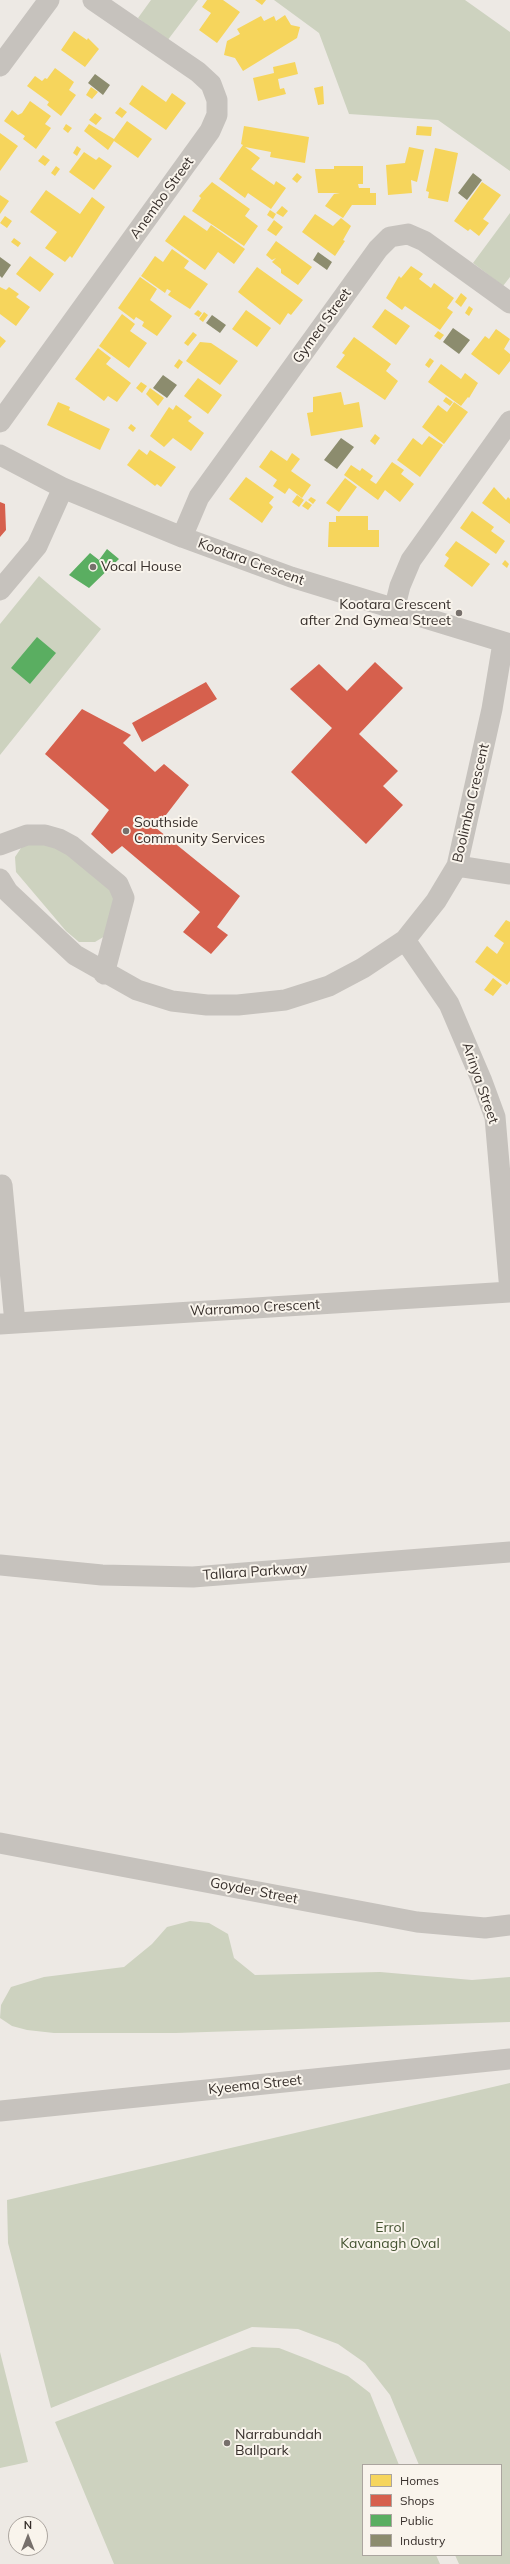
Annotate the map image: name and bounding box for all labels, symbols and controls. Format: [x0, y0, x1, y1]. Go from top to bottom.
street label: Anembo Street [127, 154, 197, 242]
street label: Gymea Street [289, 285, 355, 367]
street label: Kootara Crescent [196, 535, 306, 589]
place label: Vocal House [101, 559, 182, 575]
marker: Vocal House [88, 562, 98, 572]
place label: Kootara Crescent after 2nd Gymea Street [300, 597, 451, 630]
marker: Kootara Crescent after 2nd Gymea Street [454, 608, 464, 618]
street label: Boolimba Crescent [449, 742, 493, 864]
place label: Southside Community Services [134, 815, 265, 848]
marker: Southside Community Services [121, 826, 131, 836]
street label: Arinya Street [458, 1040, 502, 1126]
street label: Warramoo Crescent [190, 1296, 320, 1320]
street label: Tallara Parkway [202, 1560, 308, 1584]
street label: Goyder Street [209, 1874, 299, 1908]
street label: Kyeema Street [207, 2072, 303, 2098]
park label: Errol Kavanagh Oval [340, 2220, 440, 2252]
place label: Narrabundah Ballpark [235, 2427, 322, 2460]
marker: Narrabundah Ballpark [222, 2438, 232, 2448]
legend [362, 2464, 502, 2556]
text: Homes [400, 2473, 439, 2488]
text: Shops [400, 2493, 435, 2508]
text: Public [400, 2513, 434, 2528]
north arrow [8, 2516, 48, 2556]
text: N [24, 2518, 32, 2532]
text: Industry [400, 2533, 445, 2548]

